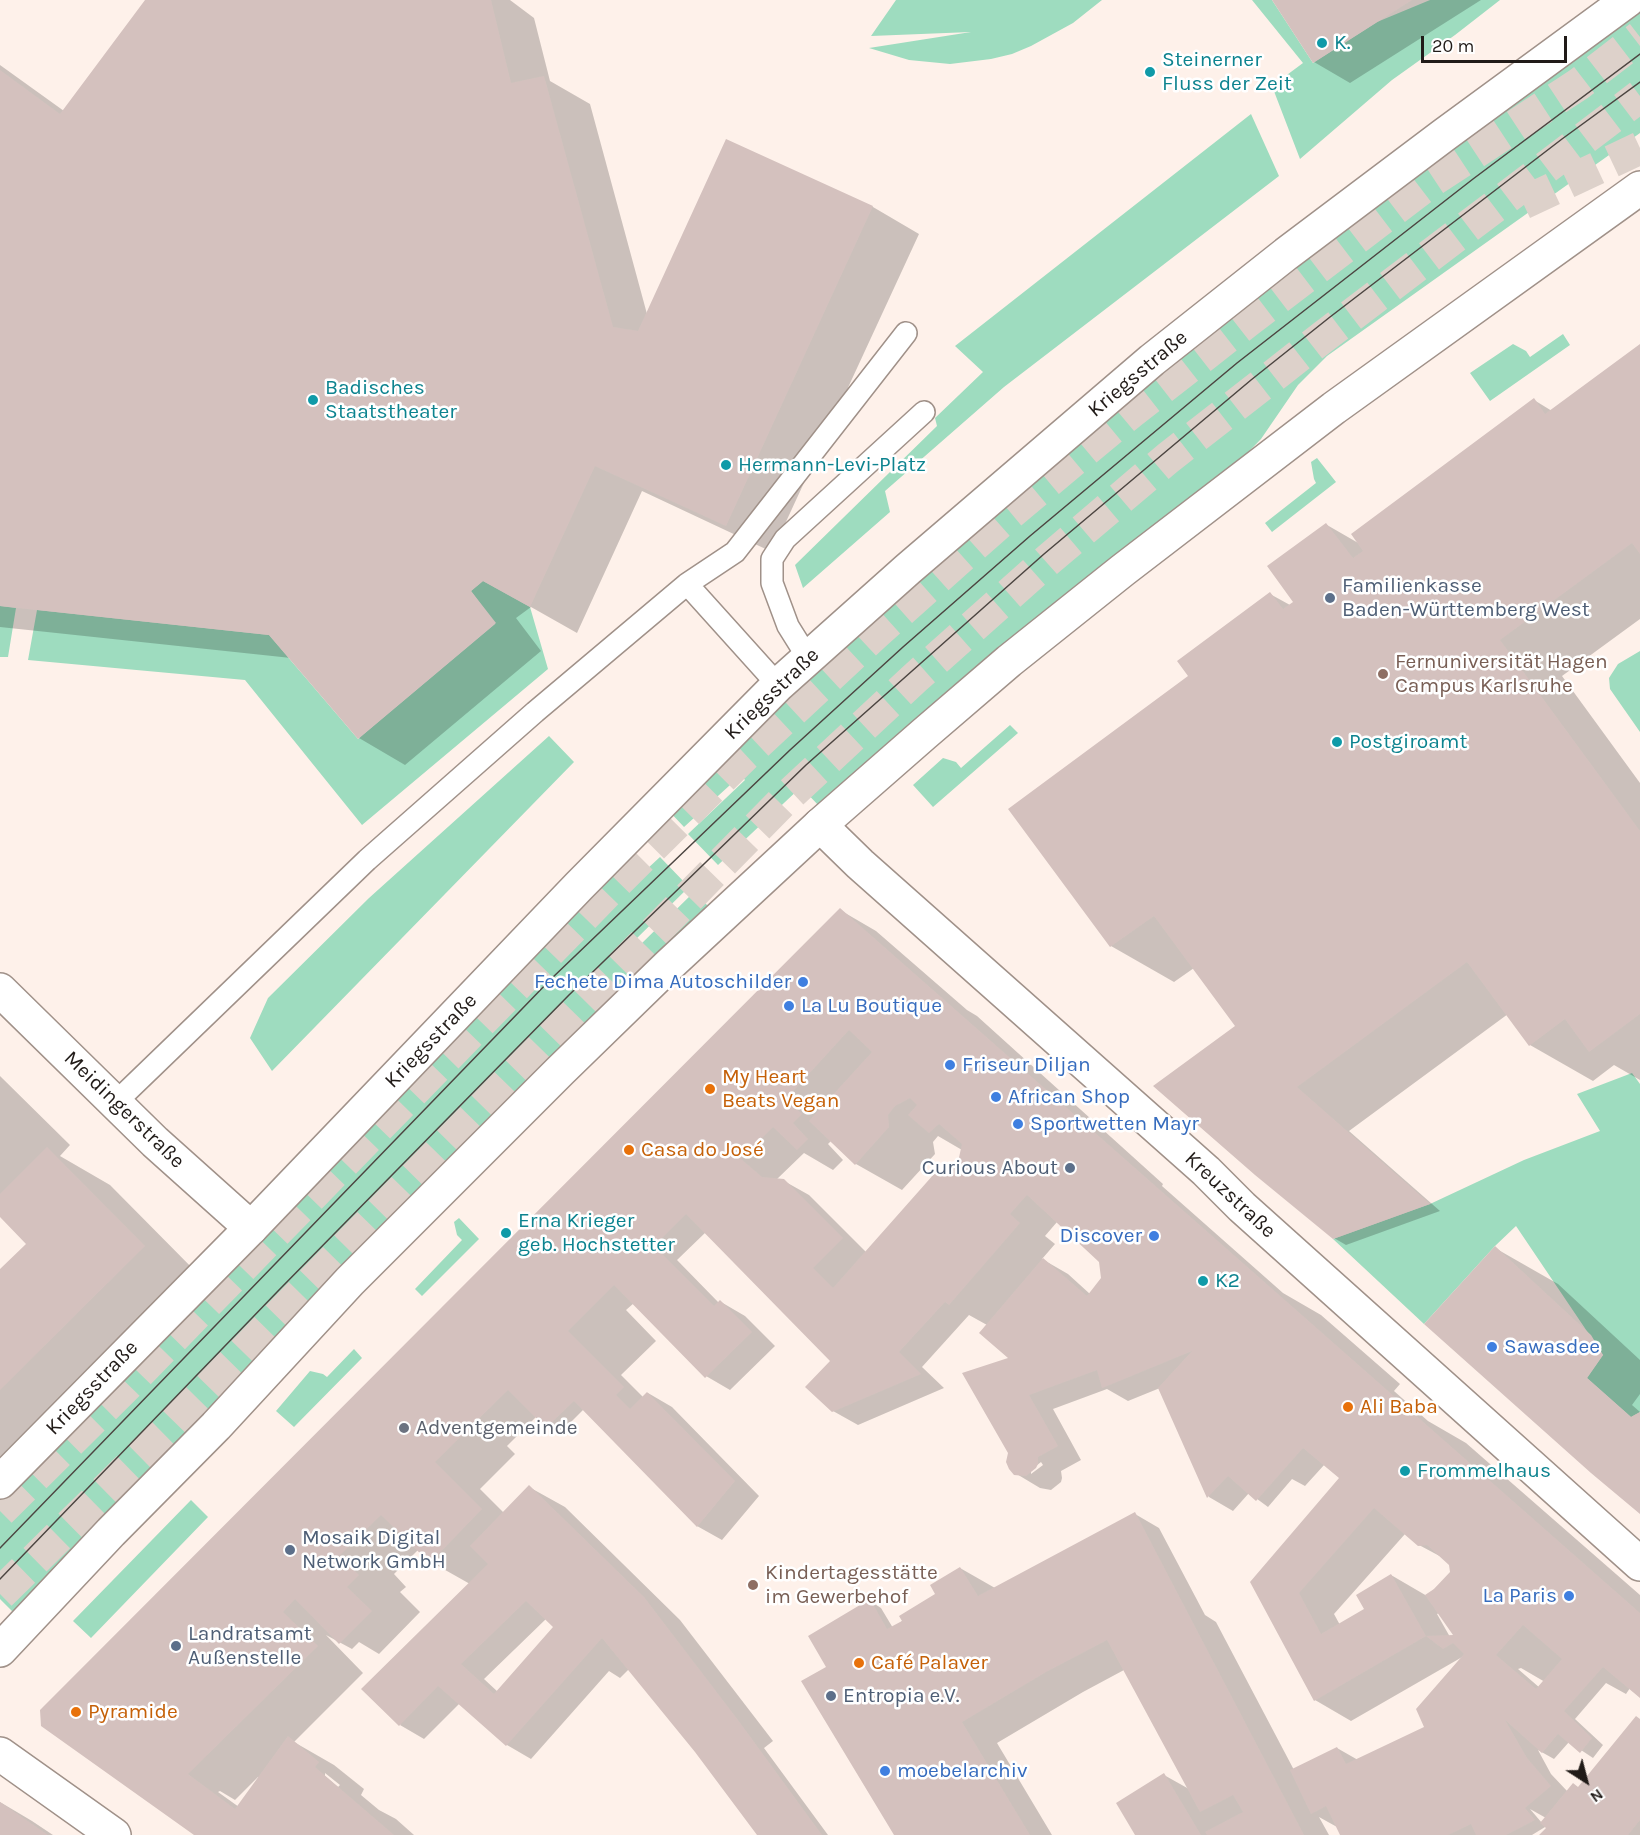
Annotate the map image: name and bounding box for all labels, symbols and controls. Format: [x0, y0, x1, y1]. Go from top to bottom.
scale bar [1424, 24, 1570, 62]
place label: K. [1334, 30, 1351, 56]
text: 20 m [1432, 35, 1474, 57]
marker: K. [1315, 36, 1329, 50]
place label: Steinerner Fluss der Zeit [1162, 47, 1292, 97]
marker: Steinerner Fluss der Zeit [1143, 65, 1157, 79]
street label: Kriegsstraße [1083, 325, 1193, 423]
place label: Badisches Staatstheater [325, 375, 457, 425]
marker: Badisches Staatstheater [306, 393, 320, 407]
place label: Hermann-Levi-Platz [738, 452, 926, 478]
marker: Hermann-Levi-Platz [719, 458, 733, 472]
place label: Familienkasse Baden-Württemberg West [1342, 573, 1590, 623]
marker: Familienkasse Baden-Württemberg West [1323, 591, 1337, 605]
street label: Kriegsstraße [719, 643, 825, 745]
place label: Fernuniversität Hagen Campus Karlsruhe [1395, 649, 1608, 699]
marker: Fernuniversität Hagen Campus Karlsruhe [1376, 667, 1390, 681]
place label: Postgiroamt [1349, 729, 1467, 755]
marker: Postgiroamt [1330, 735, 1344, 749]
place label: Fechete Dima Autoschilder [534, 969, 791, 995]
marker: Fechete Dima Autoschilder [796, 975, 810, 989]
street label: Kriegsstraße [380, 988, 482, 1094]
place label: La Lu Boutique [801, 993, 942, 1019]
marker: La Lu Boutique [782, 999, 796, 1013]
street label: Meidingerstraße [58, 1046, 190, 1174]
place label: Friseur Diljan [962, 1052, 1091, 1078]
marker: Friseur Diljan [943, 1058, 957, 1072]
place label: My Heart Beats Vegan [722, 1064, 839, 1114]
marker: My Heart Beats Vegan [703, 1082, 717, 1096]
place label: African Shop [1008, 1084, 1130, 1110]
marker: African Shop [989, 1090, 1003, 1104]
place label: Sportwetten Mayr [1030, 1111, 1199, 1137]
marker: Sportwetten Mayr [1011, 1117, 1025, 1131]
place label: Casa do José [641, 1137, 764, 1163]
marker: Casa do José [622, 1143, 636, 1157]
street label: Kreuzstraße [1179, 1146, 1281, 1244]
place label: Curious About [922, 1155, 1058, 1181]
marker: Curious About [1063, 1161, 1077, 1175]
place label: Erna Krieger geb. Hochstetter [518, 1208, 675, 1258]
place label: Discover [1060, 1223, 1142, 1249]
marker: Erna Krieger geb. Hochstetter [499, 1226, 513, 1240]
marker: Discover [1147, 1229, 1161, 1243]
place label: K2 [1215, 1268, 1240, 1294]
marker: K2 [1196, 1274, 1210, 1288]
place label: Sawasdee [1504, 1334, 1600, 1360]
street label: Kriegsstraße [41, 1335, 143, 1441]
marker: Sawasdee [1485, 1340, 1499, 1354]
place label: Ali Baba [1360, 1394, 1438, 1420]
marker: Ali Baba [1341, 1400, 1355, 1414]
place label: Adventgemeinde [416, 1415, 578, 1441]
marker: Adventgemeinde [397, 1421, 411, 1435]
place label: Frommelhaus [1417, 1458, 1551, 1484]
marker: Frommelhaus [1398, 1464, 1412, 1478]
place label: Mosaik Digital Network GmbH [302, 1525, 446, 1575]
marker: Mosaik Digital Network GmbH [283, 1543, 297, 1557]
place label: Kindertagesstätte im Gewerbehof [765, 1560, 938, 1610]
marker: Kindertagesstätte im Gewerbehof [746, 1578, 760, 1592]
place label: La Paris [1483, 1583, 1557, 1609]
marker: La Paris [1562, 1589, 1576, 1603]
place label: Landratsamt Außenstelle [188, 1621, 312, 1671]
marker: Landratsamt Außenstelle [169, 1639, 183, 1653]
place label: Café Palaver [871, 1650, 988, 1676]
marker: Café Palaver [852, 1656, 866, 1670]
place label: Entropia e.V. [843, 1683, 960, 1709]
marker: Entropia e.V. [824, 1689, 838, 1703]
place label: Pyramide [88, 1699, 178, 1725]
marker: Pyramide [69, 1705, 83, 1719]
north arrow [1556, 1751, 1616, 1811]
place label: moebelarchiv [897, 1758, 1027, 1784]
marker: moebelarchiv [878, 1764, 892, 1778]
text: N [1587, 1785, 1607, 1807]

